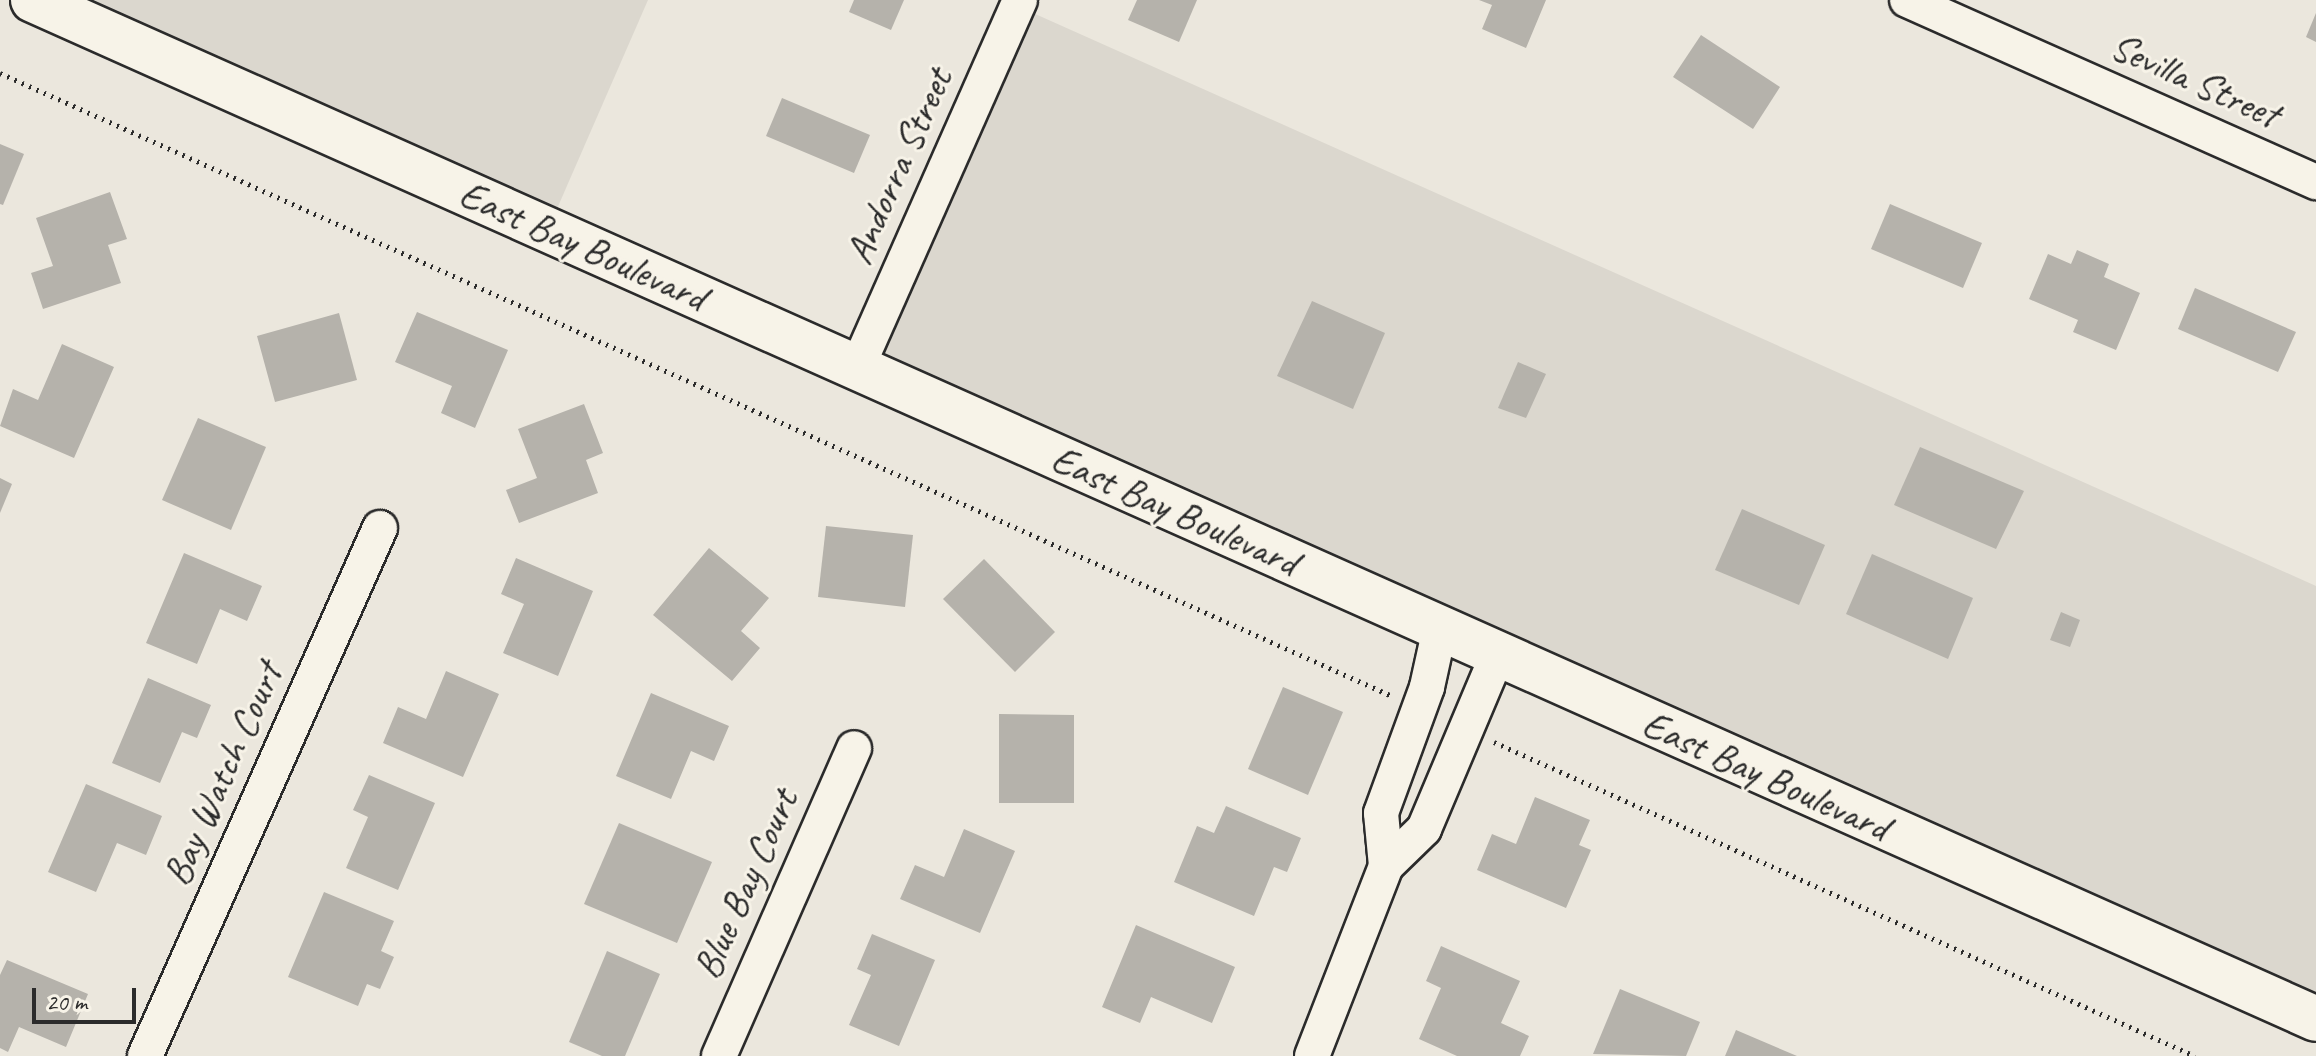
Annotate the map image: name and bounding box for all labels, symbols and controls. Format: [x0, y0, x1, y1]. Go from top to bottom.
street label: Sevilla Street [2103, 22, 2287, 138]
street label: Andorra Street [834, 61, 962, 271]
street label: East Bay Boulevard [452, 169, 714, 321]
street label: East Bay Boulevard [1044, 434, 1306, 586]
street label: Bay Watch Court [152, 656, 292, 892]
street label: East Bay Boulevard [1635, 699, 1897, 851]
street label: Blue Bay Court [682, 782, 808, 986]
scale bar [36, 972, 140, 1022]
text: 20 m [46, 987, 87, 1017]

